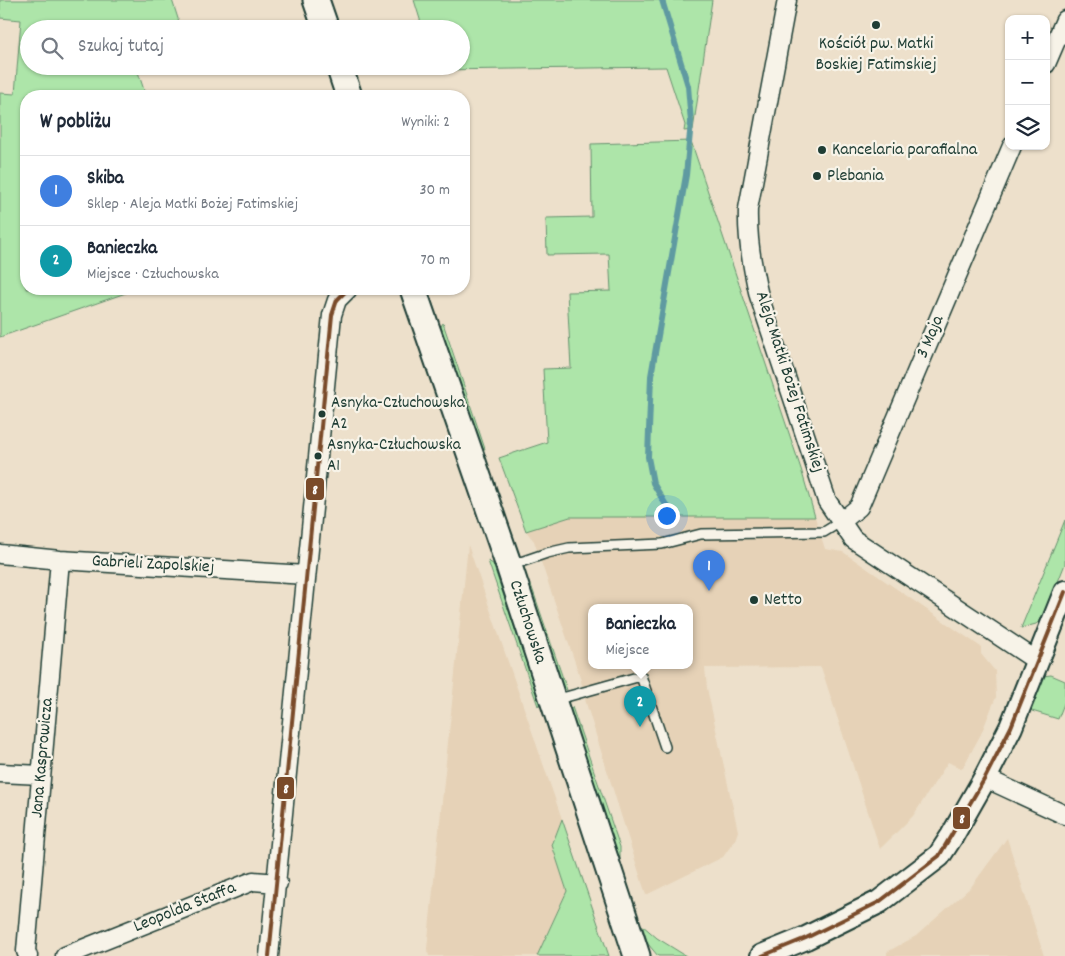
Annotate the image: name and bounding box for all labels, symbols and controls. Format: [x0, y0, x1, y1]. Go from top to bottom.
map controls [1005, 15, 1050, 150]
button: + [1005, 15, 1050, 60]
marker: Kościół pw. Matki Boskiej Fatimskiej [870, 19, 882, 31]
search box [20, 20, 470, 75]
place label: Kościół pw. Matki Boskiej Fatimskiej [815, 32, 937, 78]
icon: search [38, 34, 66, 62]
text: Szukaj tutaj [78, 34, 164, 61]
button: − [1005, 60, 1050, 105]
button: layers [1005, 105, 1050, 150]
text: W pobliżu [40, 108, 111, 138]
text: Wyniki: 2 [401, 111, 450, 134]
place label: Kancelaria parafialna [832, 138, 978, 163]
marker: Kancelaria parafialna [816, 144, 828, 156]
place label: Plebania [827, 164, 884, 189]
text: Skiba [87, 166, 124, 193]
marker: Plebania [811, 170, 823, 182]
text: 1 [54, 179, 58, 202]
text: 30 m [420, 179, 450, 202]
text: Sklep · Aleja Matki Bożej Fatimskiej [87, 193, 298, 216]
text: Banieczka [87, 236, 157, 263]
text: 2 [53, 249, 60, 272]
text: 70 m [420, 249, 450, 272]
text: Miejsce · Człuchowska [87, 263, 219, 286]
street label: Aleja Matki Bożej Fatimskiej [748, 288, 830, 476]
street label: 3 Maja [911, 311, 951, 362]
place label: Asnyka-Człuchowska A2 [331, 392, 466, 437]
marker: Asnyka-Człuchowska A2 [317, 409, 327, 419]
place label: Asnyka-Człuchowska A1 [327, 434, 462, 479]
marker: Asnyka-Człuchowska A1 [313, 451, 323, 461]
line badge: 8 [305, 477, 325, 501]
text: 8 [312, 481, 318, 501]
your location [654, 503, 680, 529]
street label: Gabrieli Zapolskiej [91, 549, 215, 581]
pin: 1 [693, 550, 725, 591]
street label: Człuchowska [502, 577, 552, 668]
place label: Netto [764, 588, 802, 613]
marker: Netto [748, 594, 760, 606]
popup [588, 604, 693, 669]
text: Banieczka [605, 612, 676, 639]
text: Miejsce [605, 639, 649, 662]
pin: 2 [624, 686, 656, 727]
street label: Jana Kasprowicza [25, 696, 61, 819]
line badge: 8 [276, 776, 295, 800]
text: 8 [283, 780, 289, 800]
line badge: 8 [952, 806, 971, 830]
text: 8 [959, 810, 965, 830]
street label: Leopolda Staffa [130, 876, 241, 940]

